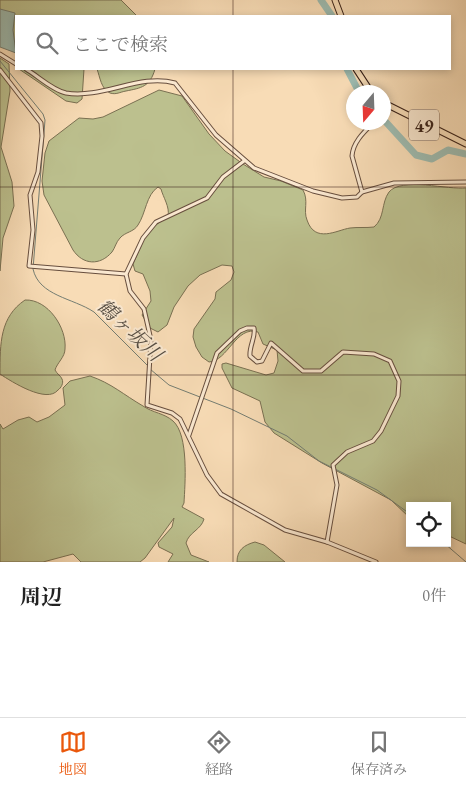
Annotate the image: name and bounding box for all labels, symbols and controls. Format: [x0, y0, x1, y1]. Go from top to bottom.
search box [15, 15, 451, 70]
icon: search [33, 29, 61, 57]
text: ここで検索 [73, 32, 168, 57]
north arrow [346, 85, 391, 130]
road number: 49 [409, 110, 439, 140]
water label: 鶴ヶ坂川 [92, 293, 170, 368]
map controls [406, 502, 451, 547]
button: locate [406, 502, 451, 547]
text: 周辺 [20, 583, 62, 610]
text: 0件 [422, 585, 446, 606]
tab: 地図 [59, 728, 87, 778]
tab: 経路 [205, 728, 233, 778]
tab: 保存済み [351, 728, 407, 778]

